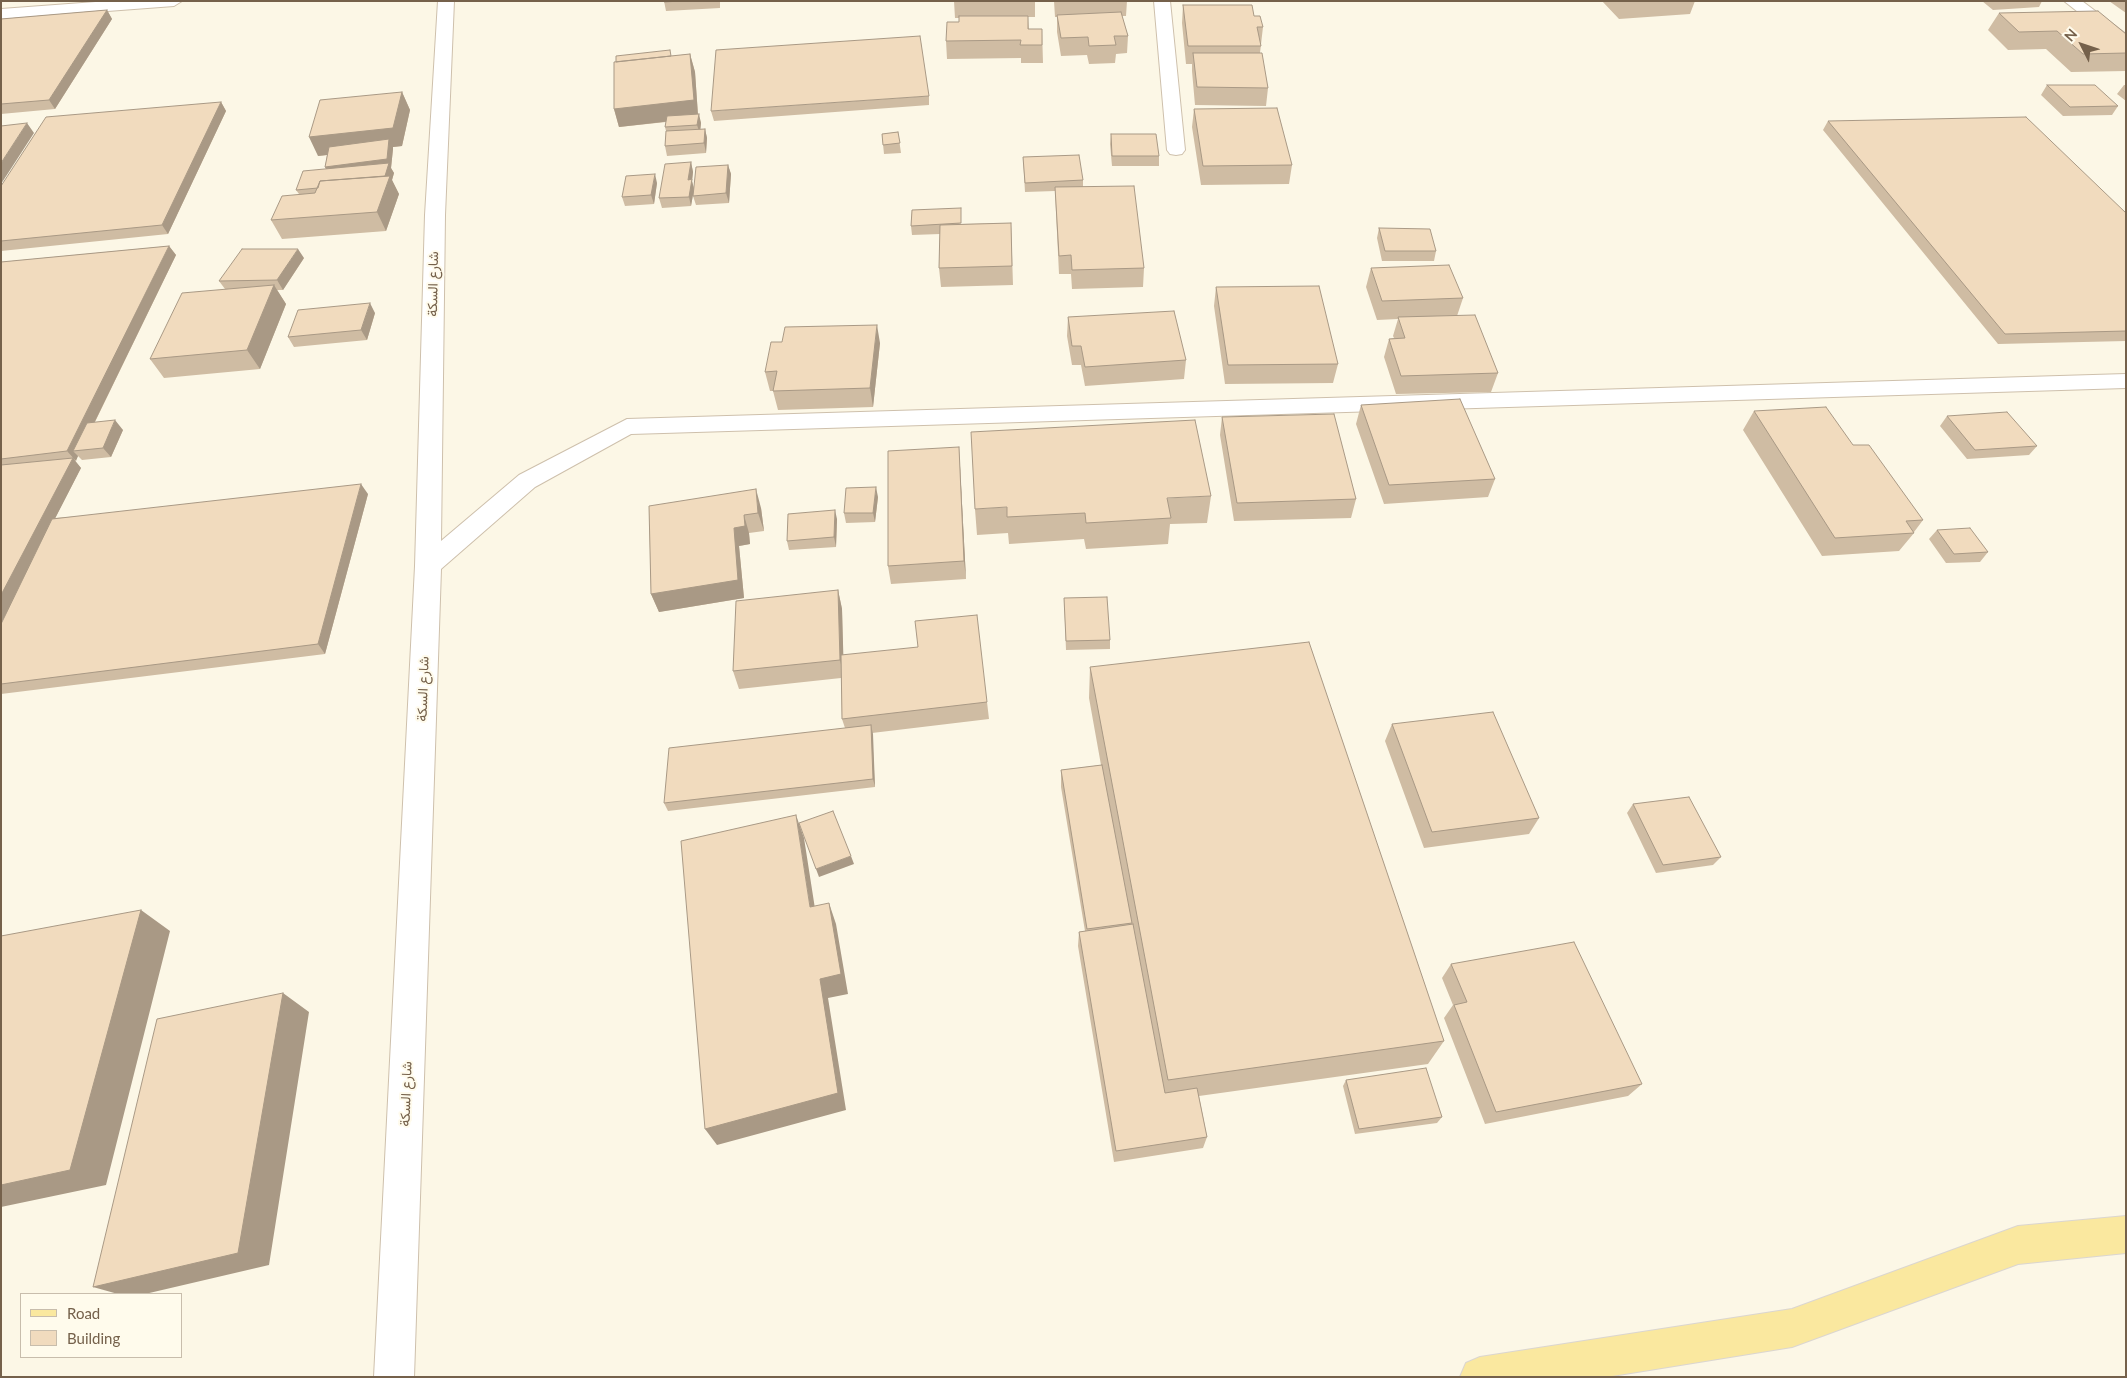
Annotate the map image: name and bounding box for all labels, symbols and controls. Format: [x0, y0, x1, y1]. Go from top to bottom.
north arrow [2057, 20, 2107, 70]
text: N [2060, 25, 2080, 44]
street label: شارع السكة [424, 251, 442, 317]
street label: شارع السكة [413, 656, 433, 722]
street label: شارع السكة [396, 1061, 416, 1127]
legend [20, 1293, 182, 1358]
text: Road [67, 1304, 100, 1322]
text: Building [67, 1329, 120, 1347]

